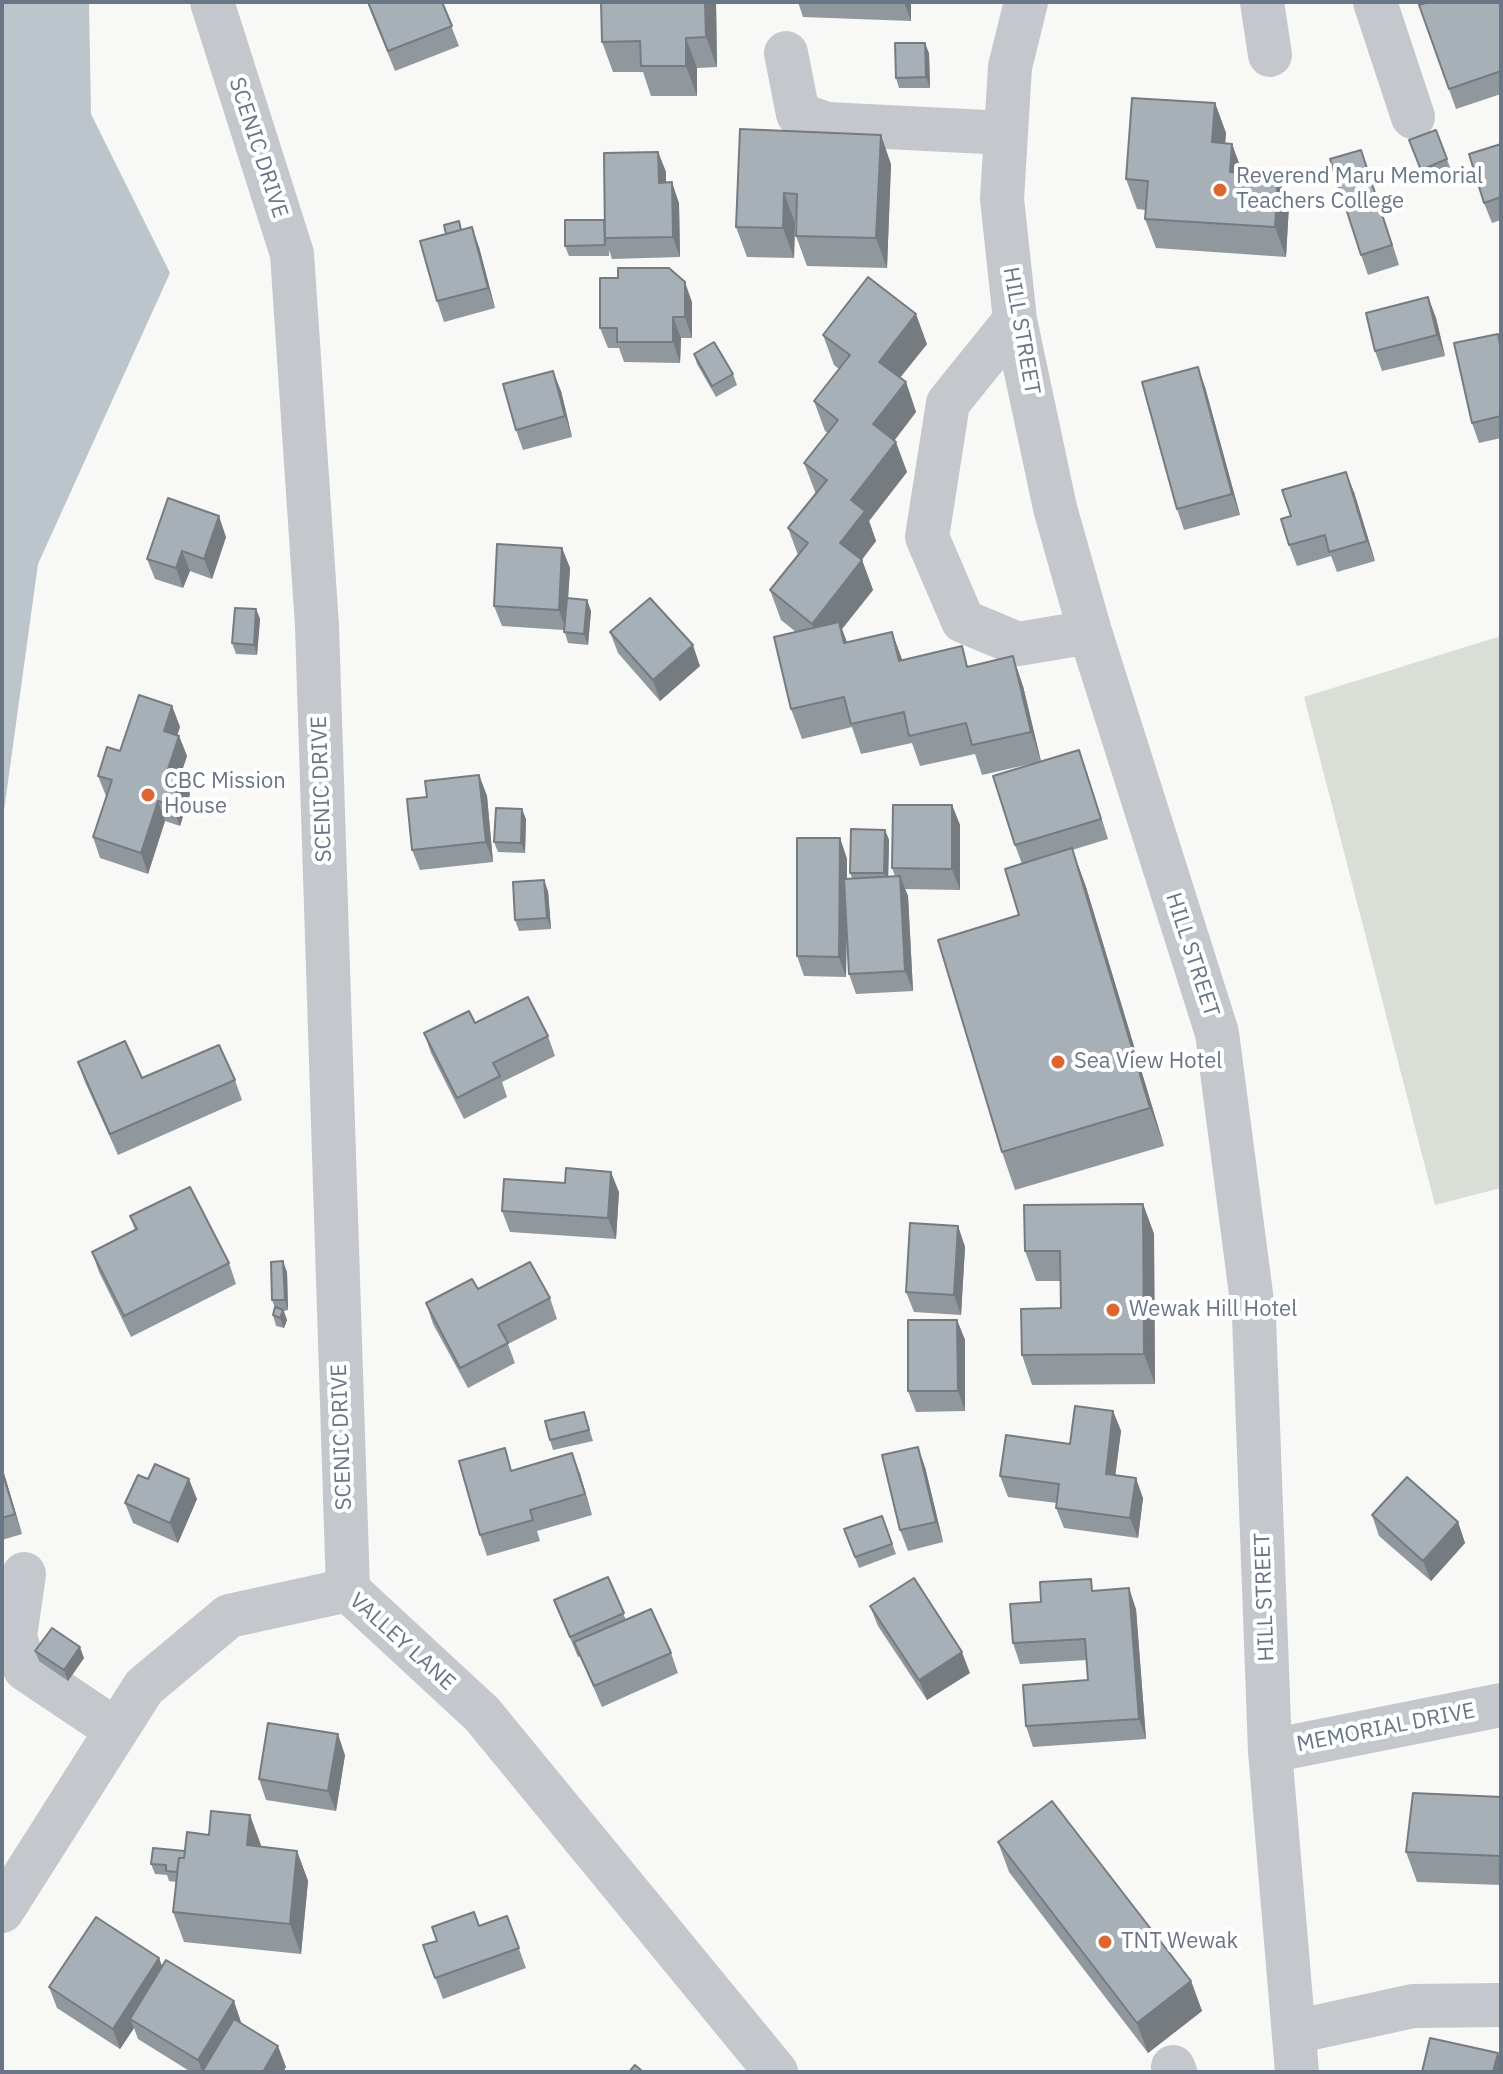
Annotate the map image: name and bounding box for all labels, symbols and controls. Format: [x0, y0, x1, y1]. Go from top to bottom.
street label: SCENIC DRIVE [223, 74, 293, 222]
place label: Reverend Maru Memorial Teachers College [1236, 164, 1483, 216]
marker: Reverend Maru Memorial Teachers College [1211, 181, 1229, 199]
street label: HILL STREET [997, 265, 1045, 397]
street label: SCENIC DRIVE [306, 715, 338, 863]
place label: CBC Mission House [164, 769, 286, 820]
marker: CBC Mission House [139, 786, 157, 804]
street label: HILL STREET [1160, 890, 1224, 1020]
place label: Sea View Hotel [1074, 1049, 1222, 1075]
marker: Sea View Hotel [1049, 1053, 1067, 1071]
place label: Wewak Hill Hotel [1129, 1297, 1297, 1323]
marker: Wewak Hill Hotel [1104, 1301, 1122, 1319]
street label: SCENIC DRIVE [326, 1363, 358, 1511]
street label: HILL STREET [1250, 1532, 1280, 1662]
street label: VALLEY LANE [344, 1588, 460, 1696]
street label: MEMORIAL DRIVE [1295, 1698, 1477, 1758]
place label: TNT Wewak [1121, 1929, 1238, 1955]
marker: TNT Wewak [1096, 1933, 1114, 1951]

